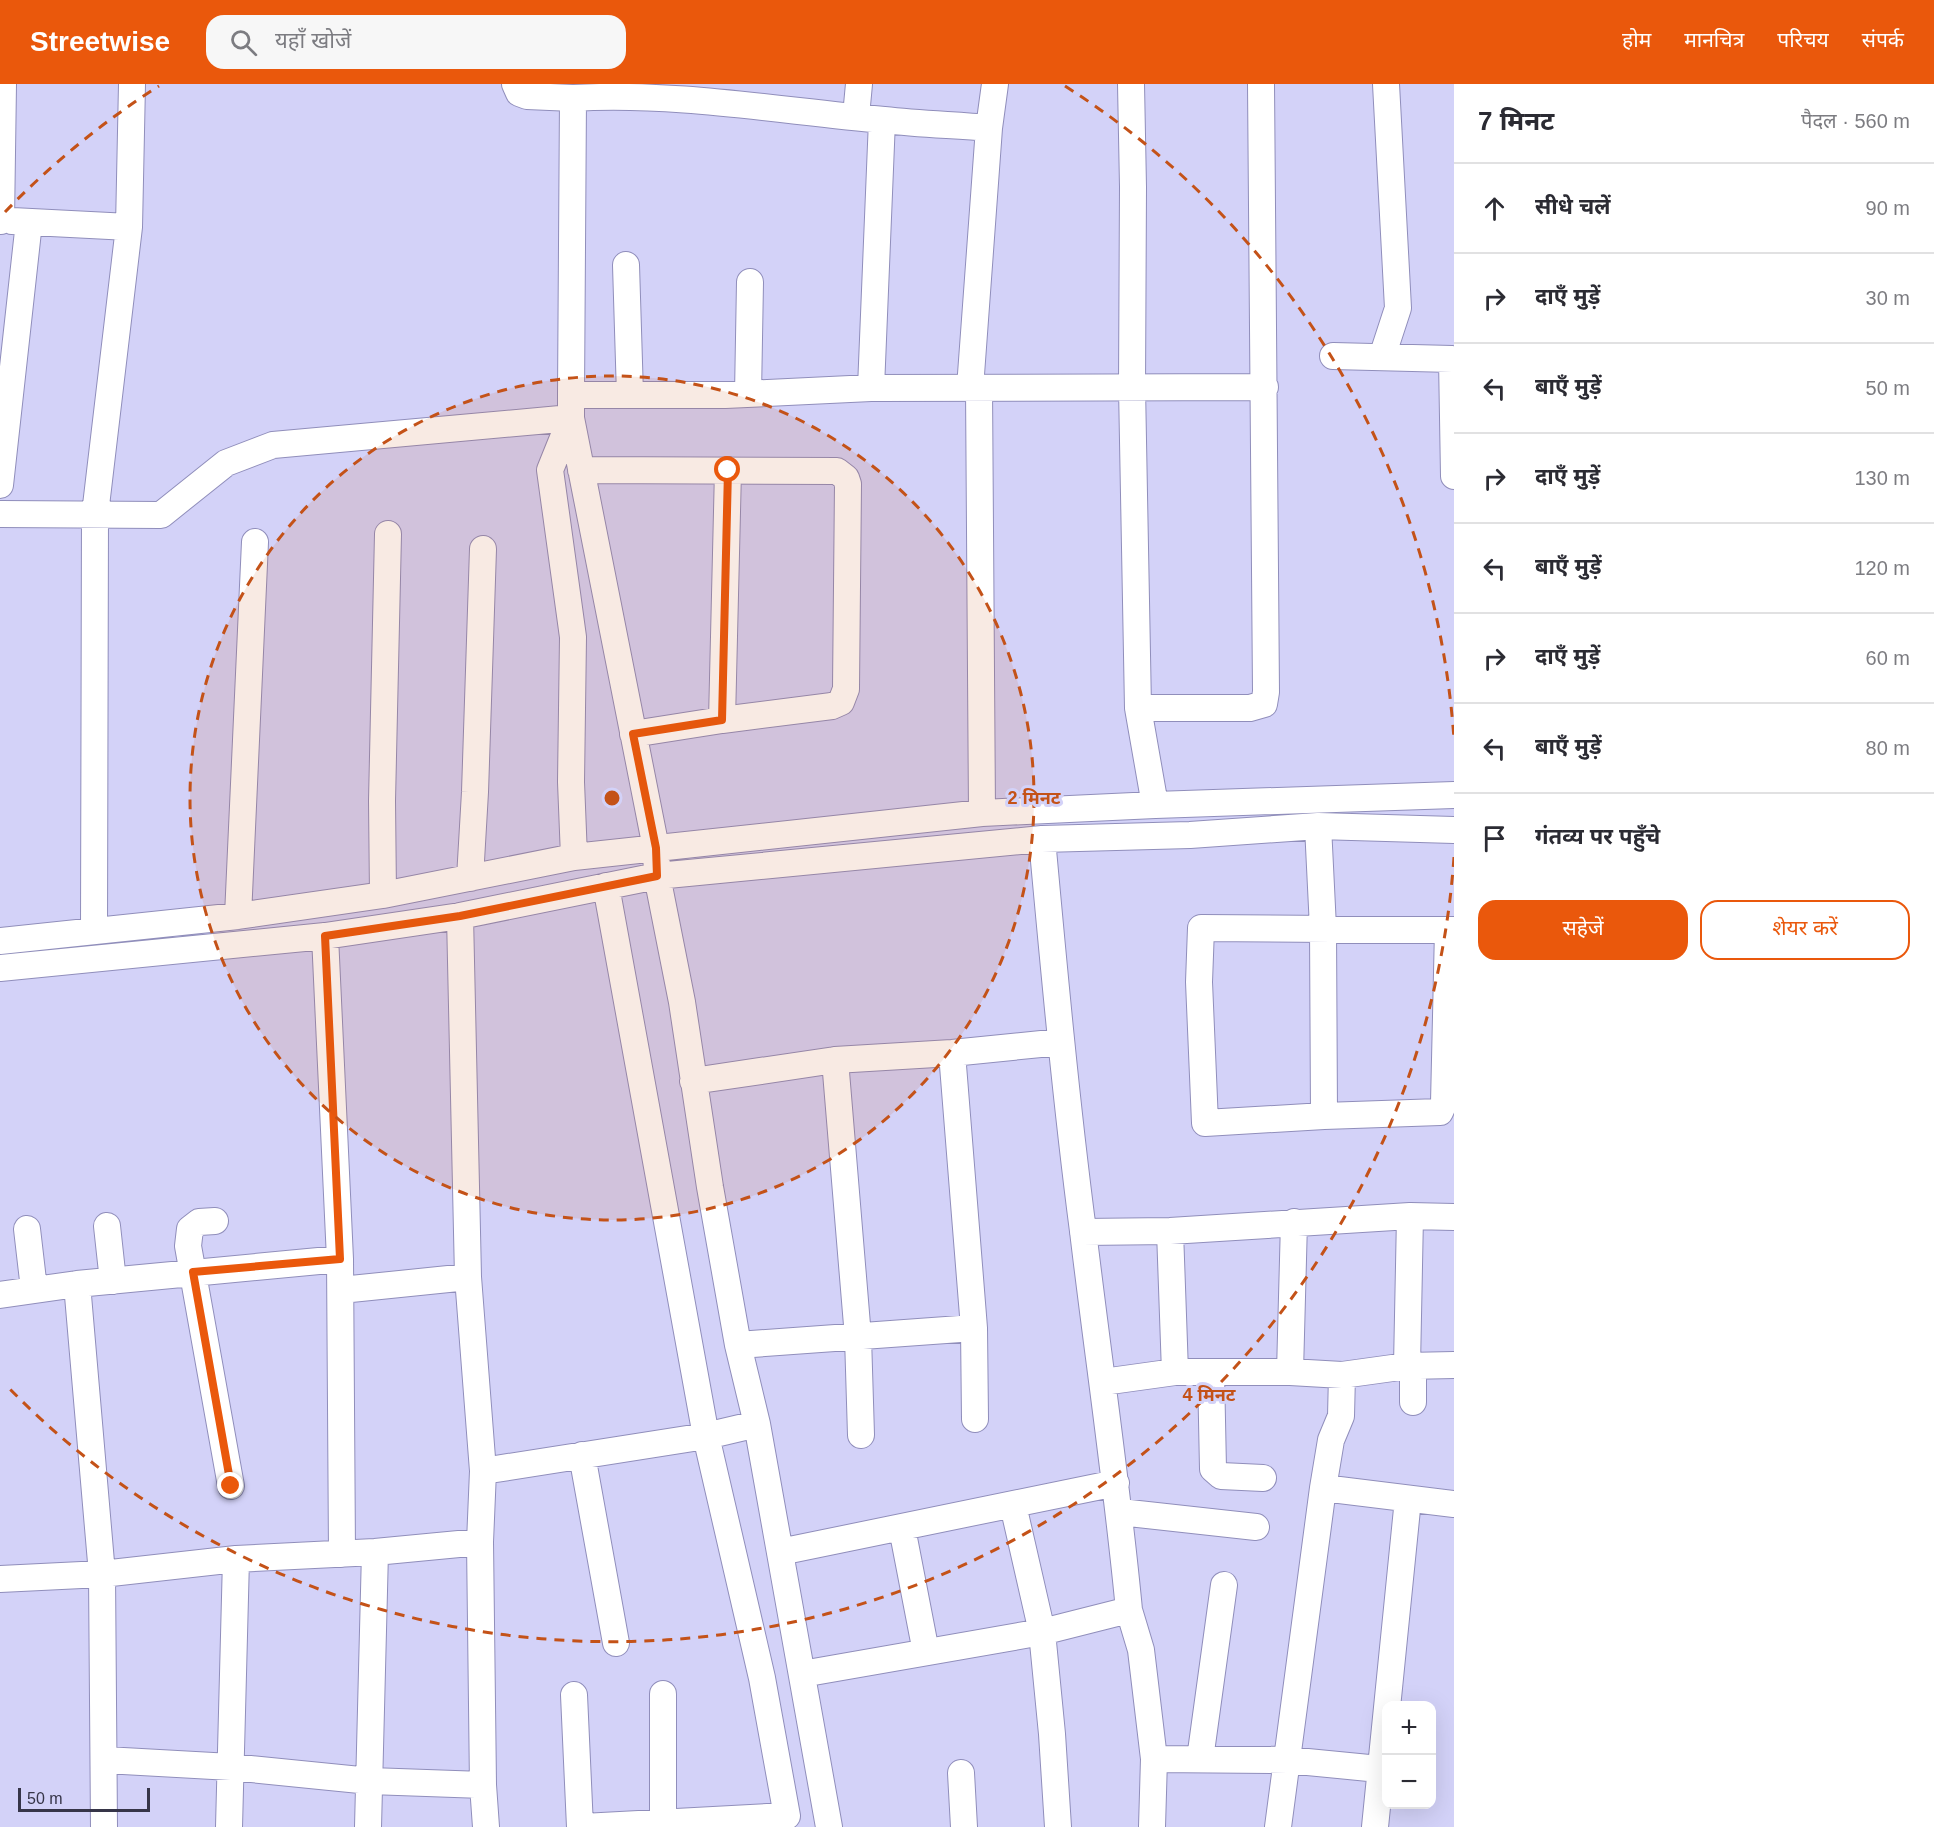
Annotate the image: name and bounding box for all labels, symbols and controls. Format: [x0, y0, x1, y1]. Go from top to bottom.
search box [206, 15, 626, 69]
text: Streetwise [30, 26, 170, 57]
icon: search [227, 26, 260, 59]
text: यहाँ खोजें [275, 28, 351, 53]
text: होम [1622, 28, 1651, 51]
text: मानचित्र [1684, 28, 1744, 51]
text: परिचय [1777, 28, 1829, 51]
text: संपर्क [1862, 28, 1904, 51]
text: 7 मिनट [1478, 106, 1554, 136]
text: पैदल · 560 m [1801, 110, 1910, 132]
icon: ahead [1478, 192, 1511, 225]
text: सीधे चलें [1535, 194, 1610, 219]
text: 90 m [1866, 197, 1910, 219]
icon: right [1478, 282, 1511, 315]
text: दाएँ मुड़ें [1535, 284, 1600, 309]
text: 30 m [1866, 287, 1910, 309]
icon: left [1478, 372, 1511, 405]
text: बाएँ मुड़ें [1535, 374, 1601, 399]
text: 50 m [1866, 377, 1910, 399]
route start [714, 456, 740, 482]
icon: right [1478, 462, 1511, 495]
text: दाएँ मुड़ें [1535, 464, 1600, 489]
text: 130 m [1854, 467, 1910, 489]
icon: left [1478, 552, 1511, 585]
text: बाएँ मुड़ें [1535, 554, 1601, 579]
text: 120 m [1854, 557, 1910, 579]
icon: right [1478, 642, 1511, 675]
text: दाएँ मुड़ें [1535, 644, 1600, 669]
text: 60 m [1866, 647, 1910, 669]
icon: left [1478, 732, 1511, 765]
text: बाएँ मुड़ें [1535, 734, 1601, 759]
text: 80 m [1866, 737, 1910, 759]
centre of rings [602, 788, 622, 808]
text: 2 मिनट [1008, 788, 1061, 808]
icon: arrive [1478, 822, 1511, 855]
text: गंतव्य पर पहुँचे [1535, 824, 1660, 849]
button: सहेजें [1478, 900, 1688, 960]
button: शेयर करें [1700, 900, 1910, 960]
text: 4 मिनट [1183, 1385, 1236, 1405]
route end [217, 1472, 243, 1498]
map controls [1382, 1701, 1436, 1809]
button: + [1382, 1701, 1436, 1755]
button: − [1382, 1755, 1436, 1809]
scale bar [18, 1785, 150, 1812]
text: 50 m [27, 1790, 63, 1807]

